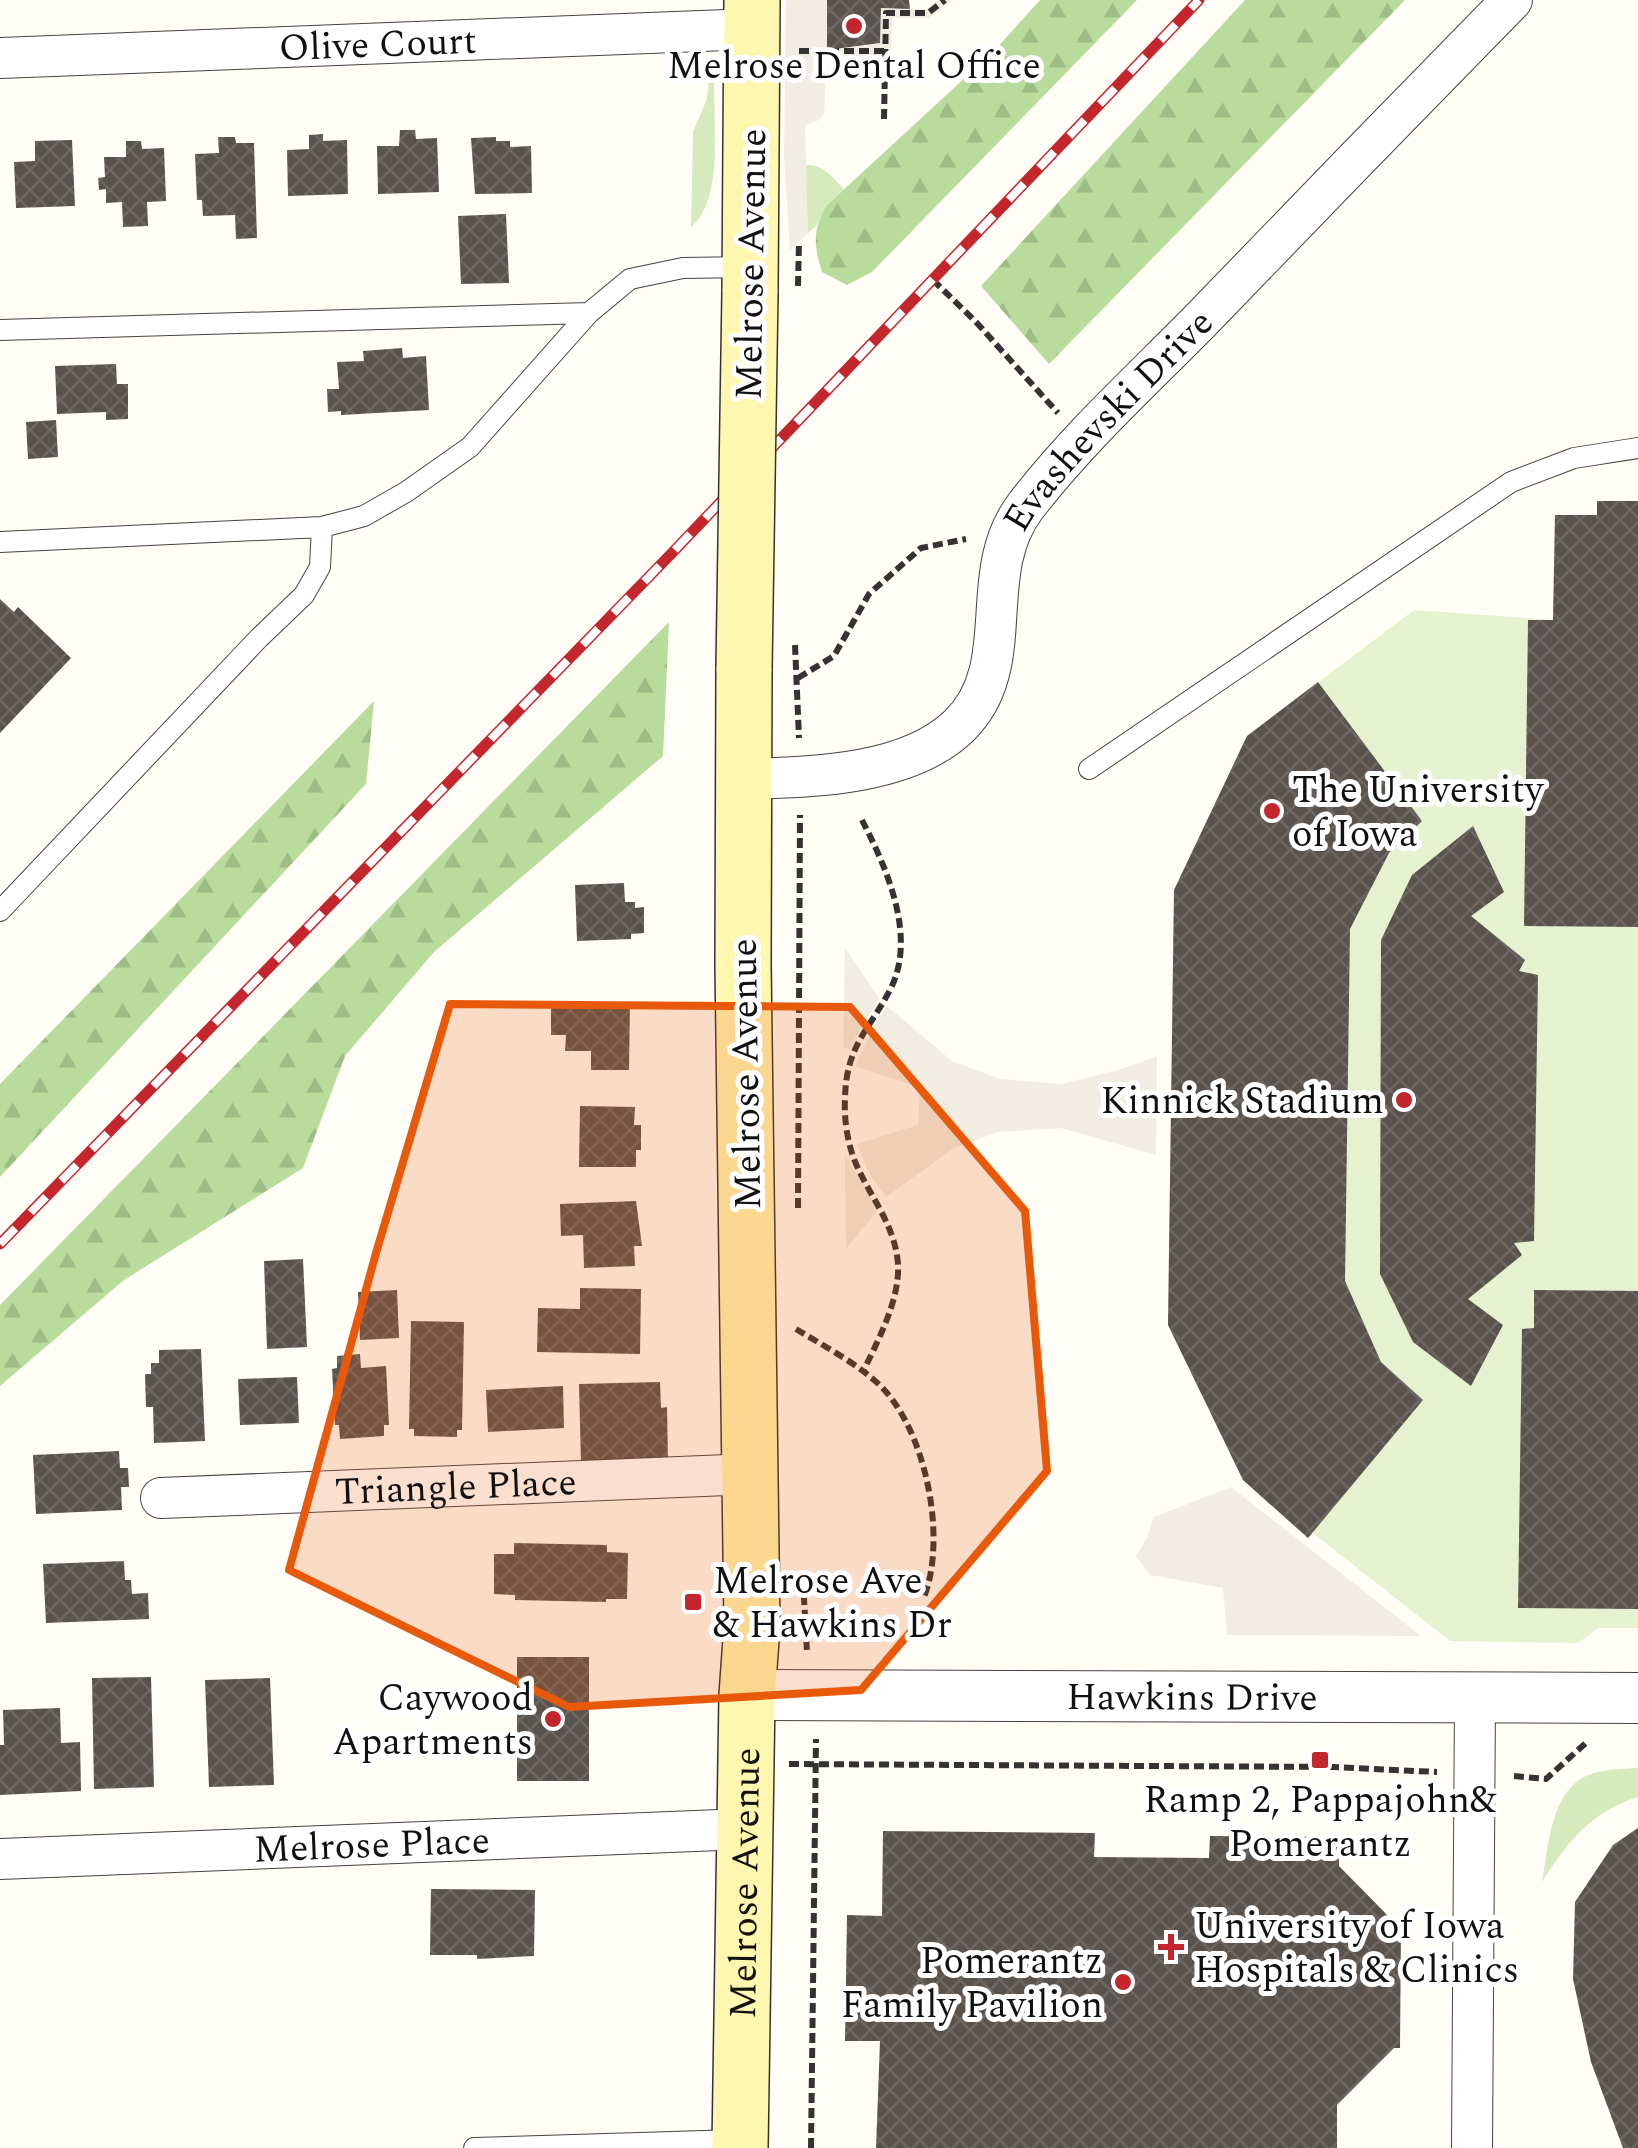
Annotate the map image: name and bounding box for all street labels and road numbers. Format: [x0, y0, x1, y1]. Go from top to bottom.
street label: Olive Court [278, 13, 478, 78]
street label: Melrose Avenue [721, 128, 783, 400]
street label: Evashevski Drive [989, 296, 1228, 543]
street label: Melrose Avenue [716, 938, 778, 1210]
street label: Triangle Place [334, 1454, 578, 1522]
street label: Hawkins Drive [1066, 1669, 1318, 1728]
street label: Melrose Avenue [715, 1747, 777, 2019]
street label: Melrose Place [252, 1812, 491, 1880]

